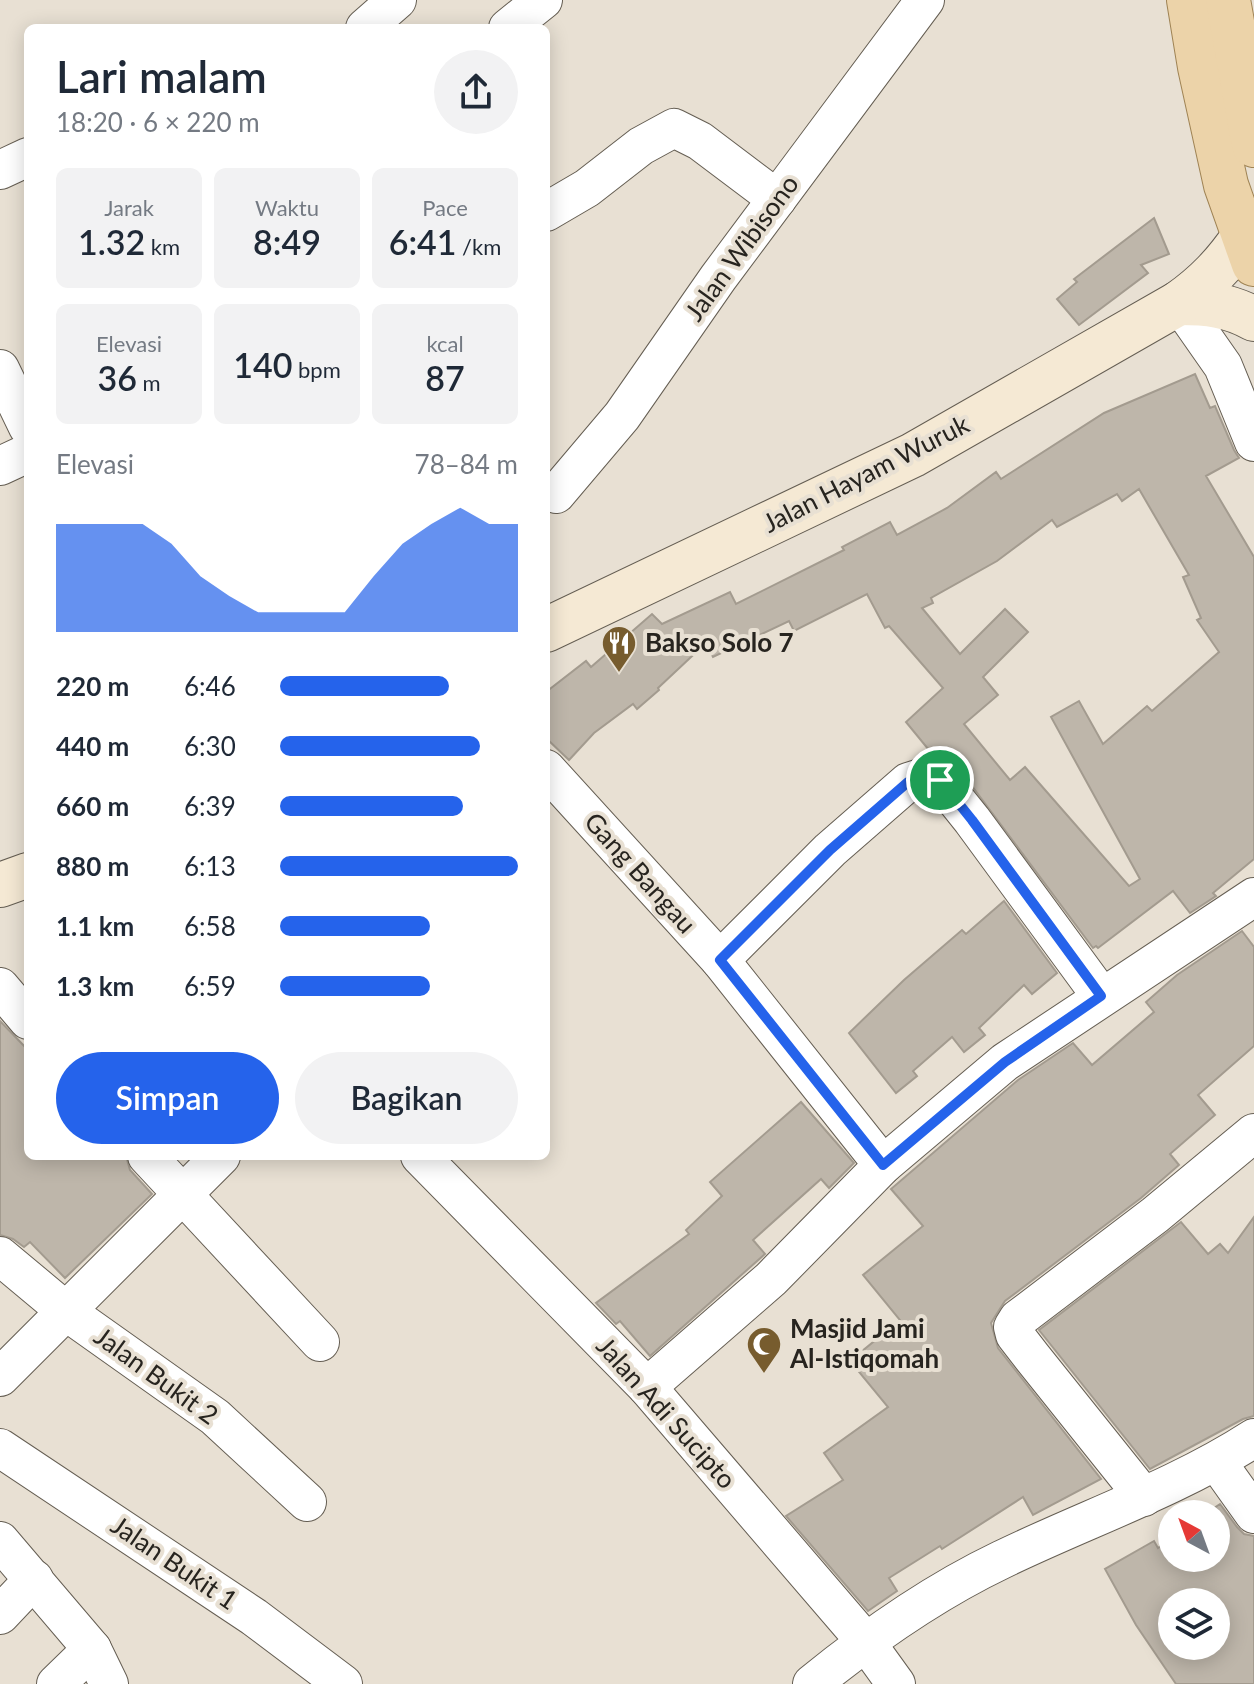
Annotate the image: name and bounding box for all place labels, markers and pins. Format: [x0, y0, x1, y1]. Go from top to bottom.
restaurant icon: Bakso Solo 7 [600, 624, 638, 674]
place label: Bakso Solo 7 [645, 626, 794, 658]
pin [906, 746, 974, 814]
place label: Masjid Jami Al-Istiqomah [789, 1312, 939, 1374]
mosque icon: Masjid Jami Al-Istiqomah [745, 1325, 783, 1375]

